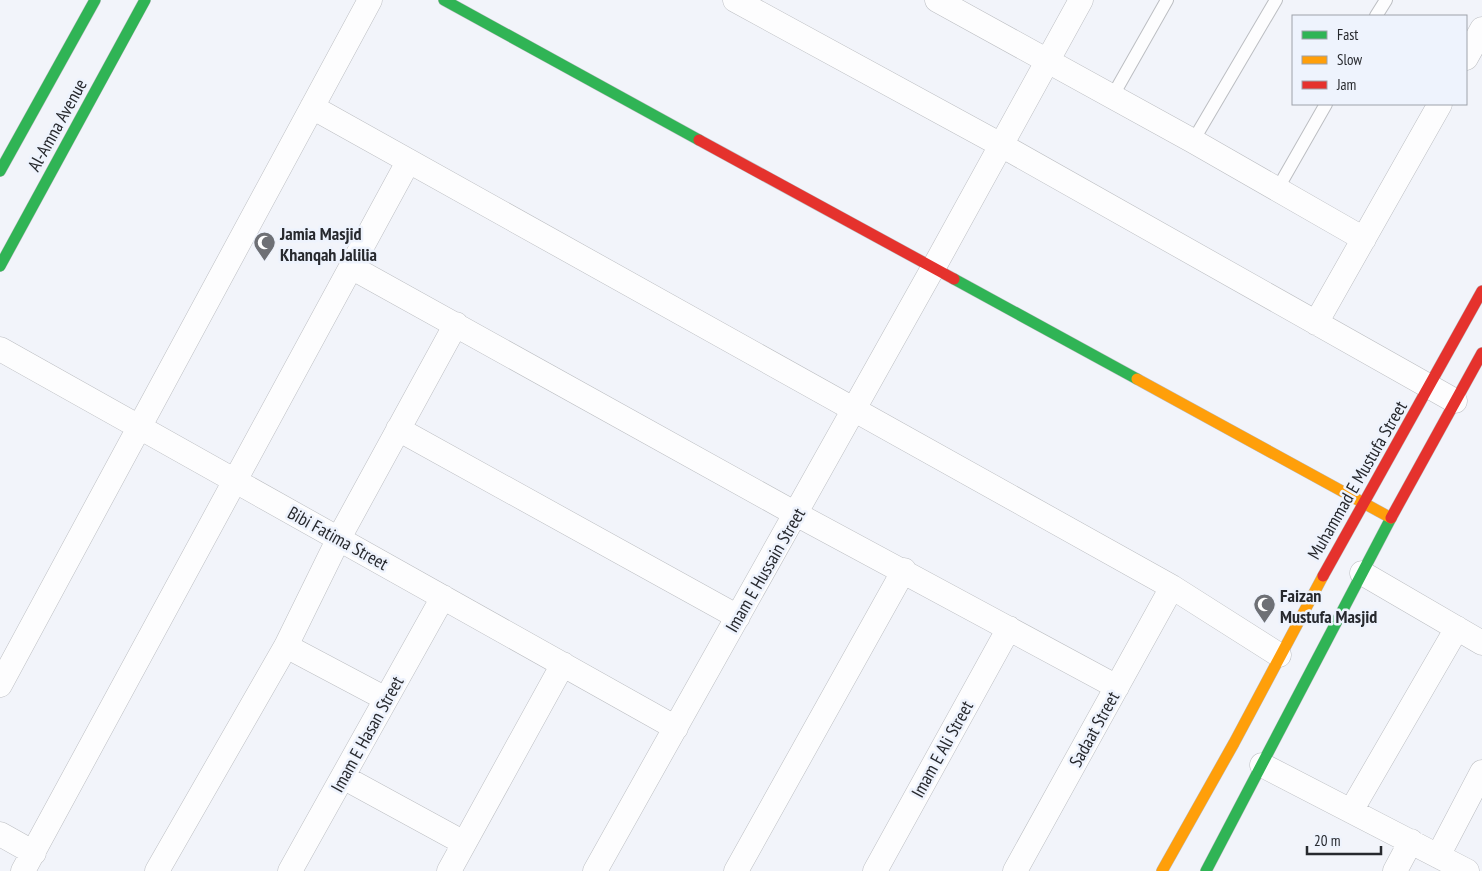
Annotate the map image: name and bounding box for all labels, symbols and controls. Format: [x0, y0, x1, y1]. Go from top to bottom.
legend [1292, 15, 1467, 105]
text: Fast [1337, 25, 1358, 44]
text: Slow [1337, 50, 1362, 69]
street label: Al-Amna Avenue [22, 75, 92, 175]
text: Jam [1336, 75, 1356, 94]
place label: Jamia Masjid Khanqah Jalilia [279, 222, 377, 266]
mosque icon: Jamia Masjid Khanqah Jalilia [252, 231, 276, 262]
street label: Muhammad E Mustufa Street [1302, 397, 1412, 563]
street label: Bibi Fatima Street [284, 501, 392, 575]
street label: Imam E Hussain Street [720, 504, 810, 636]
place label: Faizan Mustufa Masjid [1280, 584, 1377, 628]
mosque icon: Faizan Mustufa Masjid [1252, 593, 1276, 624]
street label: Imam E Hasan Street [326, 672, 408, 796]
street label: Sadaat Street [1064, 687, 1124, 771]
street label: Imam E Ali Street [906, 696, 978, 802]
scale bar [1307, 824, 1381, 856]
text: 20 m [1314, 831, 1340, 850]

